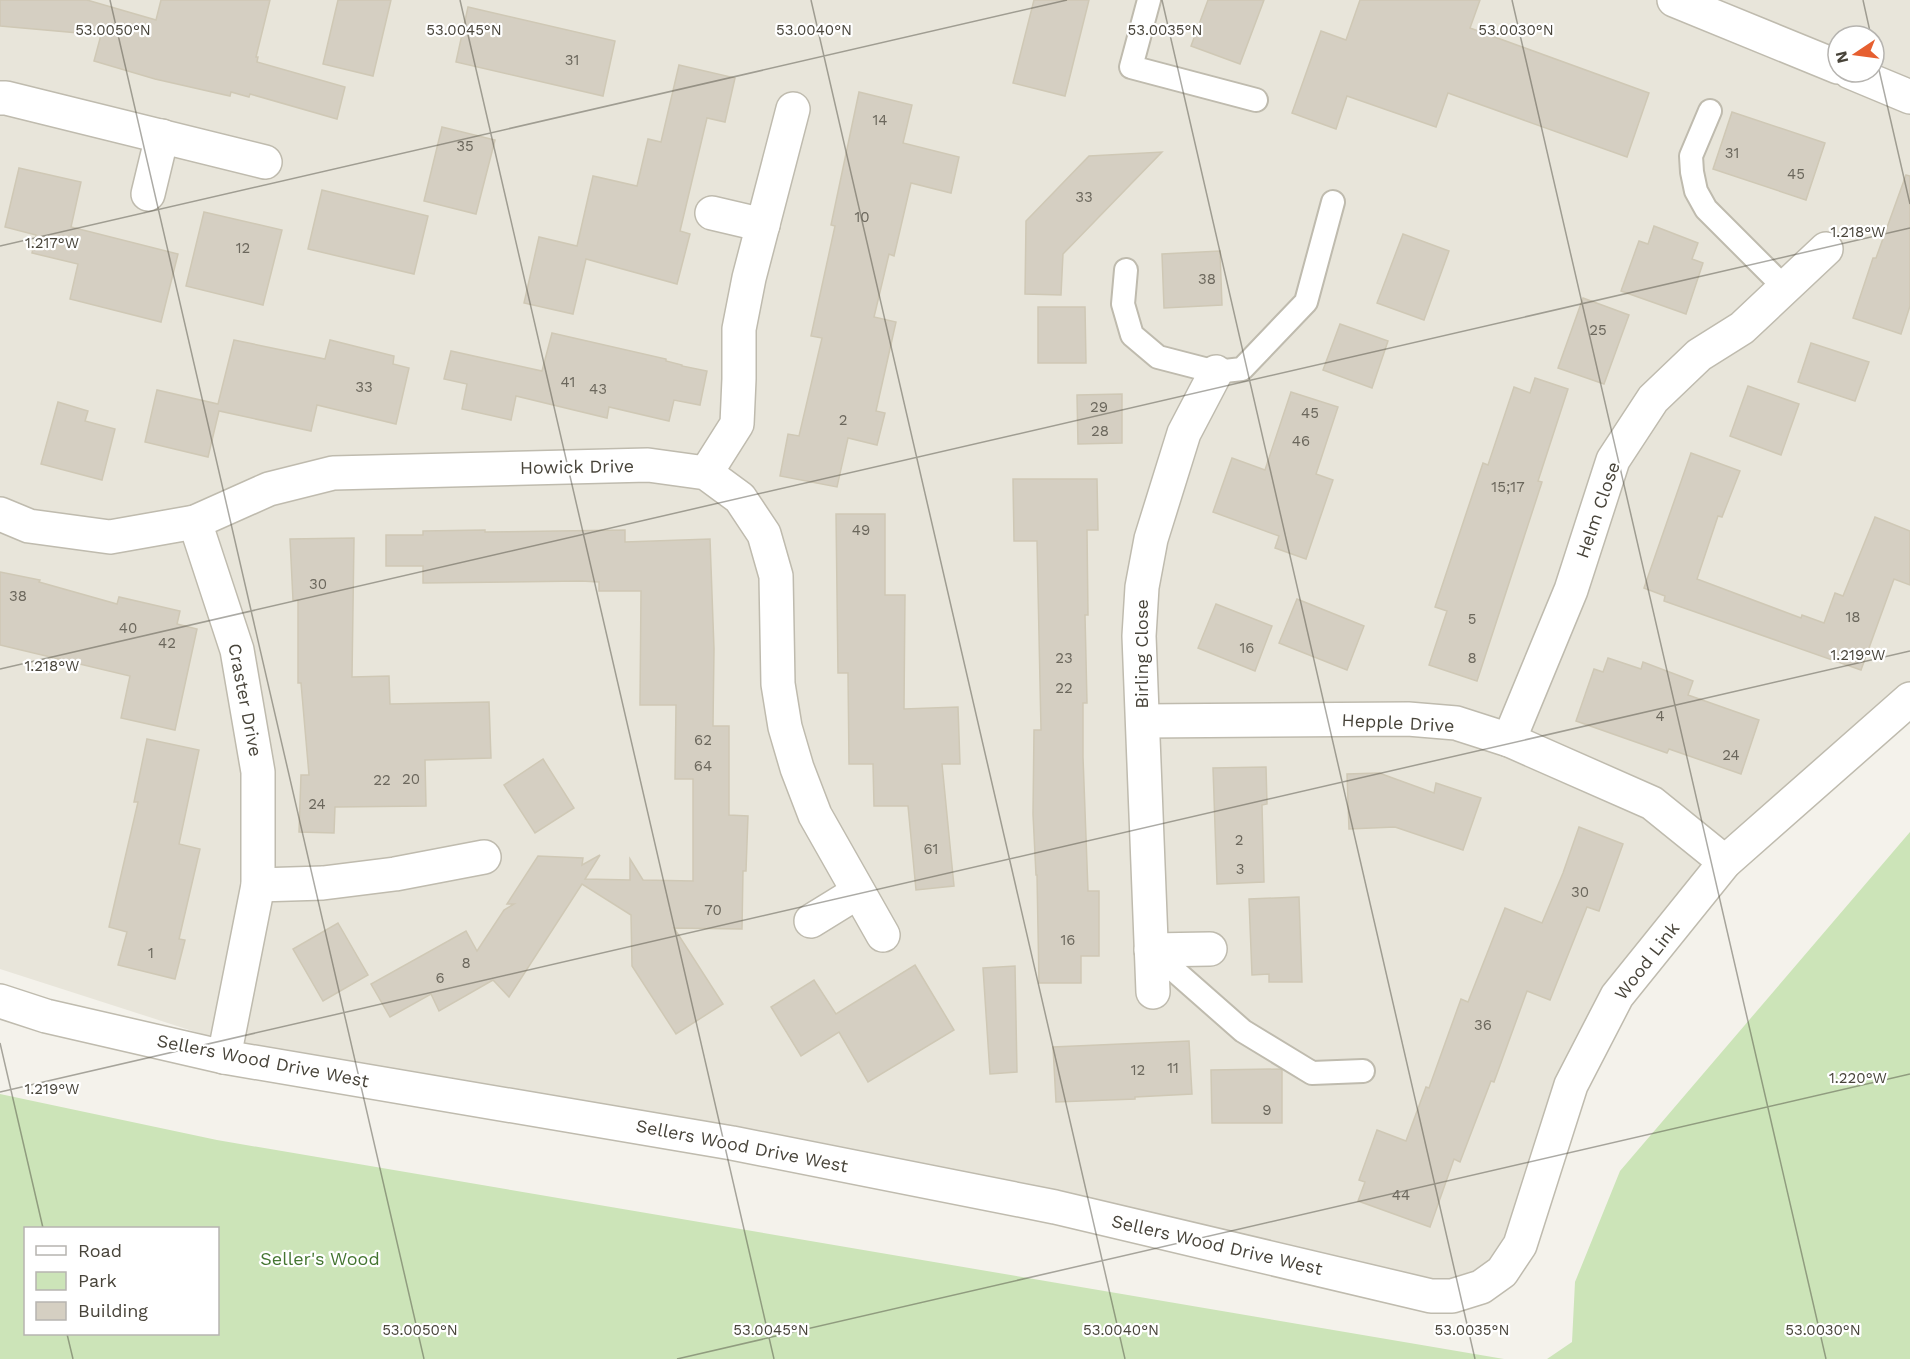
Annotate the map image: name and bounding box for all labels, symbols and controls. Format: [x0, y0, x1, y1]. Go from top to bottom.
text: 53.0050°N [75, 21, 151, 39]
text: 53.0045°N [426, 21, 502, 39]
text: 53.0040°N [776, 21, 852, 39]
text: 53.0035°N [1128, 21, 1202, 39]
text: 53.0030°N [1478, 21, 1554, 39]
north arrow [1826, 24, 1886, 84]
text: N [1831, 49, 1852, 65]
house number: 31 [565, 51, 579, 69]
house number: 14 [872, 111, 888, 129]
house number: 35 [456, 137, 474, 155]
house number: 31 [1725, 144, 1739, 162]
house number: 45 [1787, 165, 1805, 183]
house number: 33 [1075, 188, 1093, 206]
house number: 10 [854, 208, 870, 226]
text: 1.218°W [1831, 223, 1886, 241]
text: 1.217°W [25, 234, 79, 252]
house number: 12 [236, 239, 250, 257]
house number: 38 [1198, 270, 1216, 288]
house number: 25 [1589, 321, 1607, 339]
house number: 41 [561, 373, 575, 391]
house number: 33 [355, 378, 373, 396]
house number: 43 [589, 380, 607, 398]
house number: 29 [1090, 398, 1108, 416]
house number: 45 [1301, 404, 1319, 422]
house number: 2 [839, 411, 847, 429]
house number: 28 [1091, 422, 1109, 440]
house number: 46 [1292, 432, 1310, 450]
street label: Howick Drive [520, 455, 634, 478]
street label: Helm Close [1571, 459, 1624, 561]
house number: 15;17 [1491, 478, 1525, 496]
house number: 49 [852, 521, 870, 539]
house number: 30 [309, 575, 327, 593]
house number: 38 [9, 587, 27, 605]
street label: Birling Close [1131, 599, 1152, 709]
house number: 18 [1845, 608, 1861, 626]
house number: 5 [1468, 610, 1476, 628]
house number: 40 [119, 619, 137, 637]
house number: 42 [158, 634, 176, 652]
house number: 16 [1240, 639, 1254, 657]
street label: Craster Drive [224, 642, 267, 758]
text: 1.219°W [1830, 646, 1886, 664]
house number: 23 [1055, 649, 1073, 667]
house number: 8 [1467, 649, 1477, 667]
text: 1.218°W [25, 657, 80, 675]
house number: 22 [1055, 679, 1073, 697]
house number: 4 [1655, 707, 1665, 725]
street label: Hepple Drive [1341, 709, 1455, 736]
house number: 62 [694, 731, 712, 749]
house number: 24 [1722, 746, 1740, 764]
house number: 64 [694, 757, 712, 775]
house number: 20 [402, 770, 420, 788]
house number: 22 [373, 771, 391, 789]
house number: 24 [308, 795, 326, 813]
house number: 2 [1235, 831, 1243, 849]
house number: 61 [924, 840, 938, 858]
house number: 3 [1236, 860, 1244, 878]
house number: 30 [1571, 883, 1589, 901]
house number: 70 [704, 901, 722, 919]
street label: Wood Link [1610, 918, 1683, 1004]
house number: 16 [1061, 931, 1075, 949]
house number: 1 [148, 944, 154, 962]
house number: 8 [461, 954, 471, 972]
house number: 6 [435, 969, 445, 987]
house number: 36 [1474, 1016, 1492, 1034]
street label: Sellers Wood Drive West [155, 1030, 371, 1091]
house number: 11 [1167, 1059, 1179, 1077]
house number: 12 [1131, 1061, 1145, 1079]
text: 1.220°W [1829, 1069, 1887, 1087]
text: 1.219°W [24, 1080, 80, 1098]
house number: 9 [1262, 1101, 1272, 1119]
street label: Sellers Wood Drive West [634, 1115, 850, 1176]
house number: 44 [1392, 1186, 1410, 1204]
street label: Sellers Wood Drive West [1110, 1210, 1325, 1279]
legend [24, 1227, 219, 1335]
text: Road [78, 1240, 122, 1261]
park label: Seller's Wood [260, 1248, 380, 1269]
text: Park [78, 1270, 117, 1291]
text: Building [78, 1300, 148, 1321]
text: 53.0050°N [382, 1321, 458, 1339]
text: 53.0045°N [733, 1321, 809, 1339]
text: 53.0040°N [1083, 1321, 1159, 1339]
text: 53.0035°N [1435, 1321, 1509, 1339]
text: 53.0030°N [1785, 1321, 1861, 1339]

